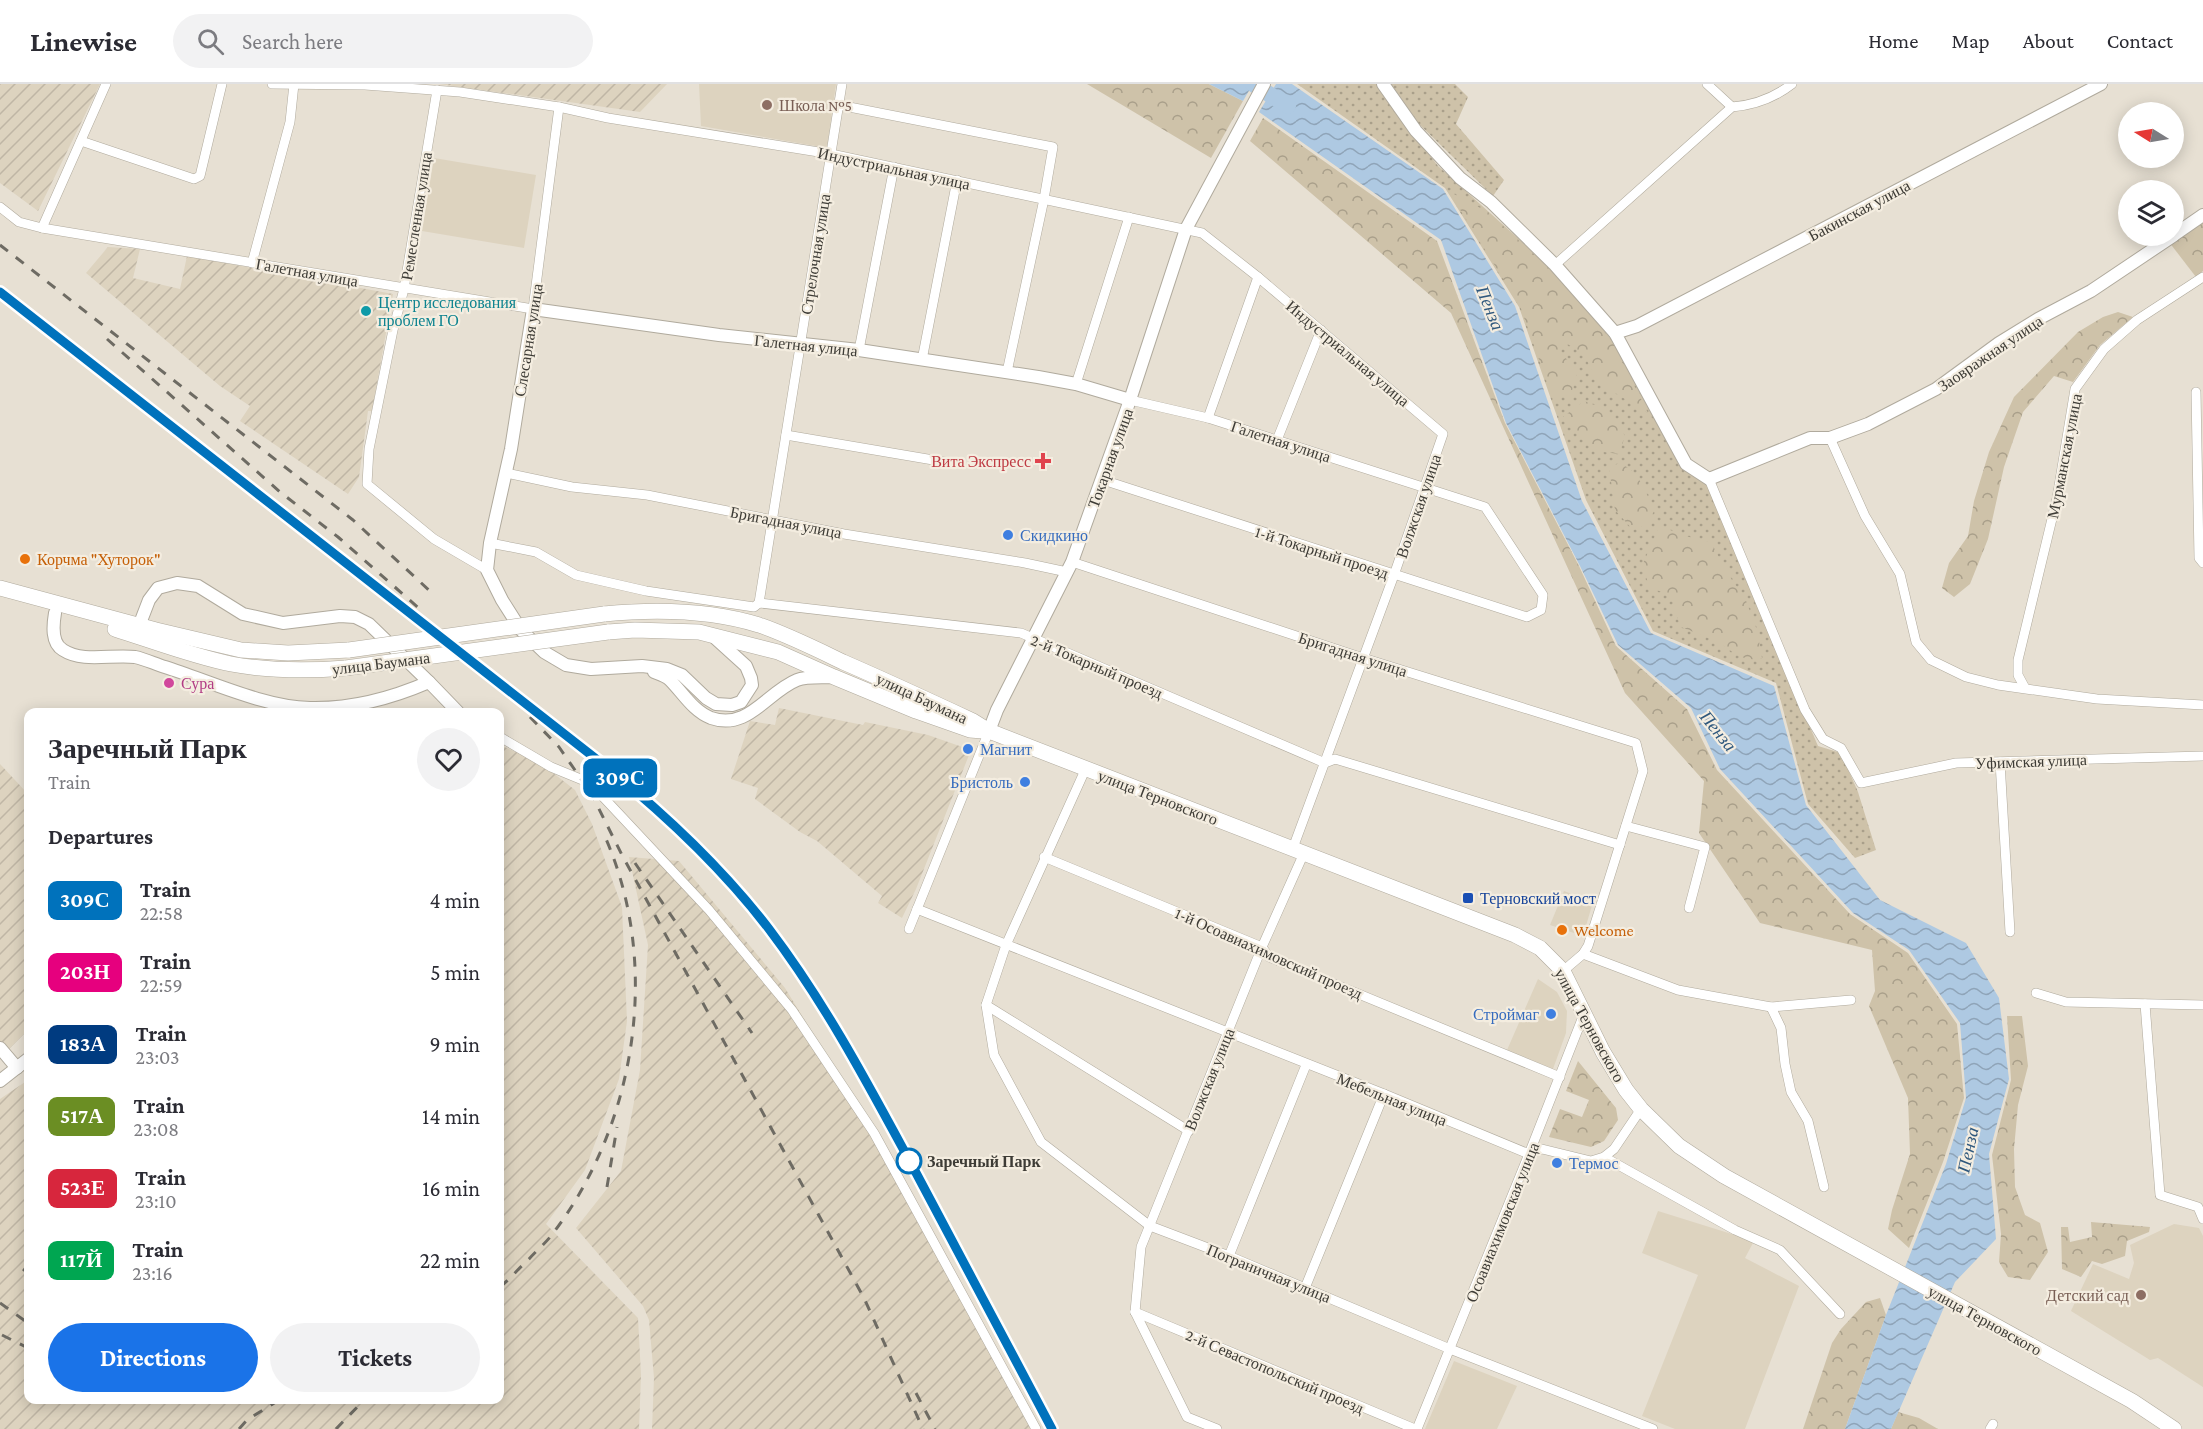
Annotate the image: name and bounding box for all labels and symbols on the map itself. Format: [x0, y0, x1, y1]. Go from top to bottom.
place label: Школа №5 [779, 97, 852, 114]
marker: Школа №5 [760, 98, 774, 112]
north arrow [2118, 102, 2184, 168]
street label: Индустриальная улица [816, 144, 972, 194]
street label: Ремесленная улица [398, 151, 436, 282]
street label: Бакинская улица [1805, 176, 1913, 245]
street label: Стрелочная улица [798, 193, 834, 316]
street label: Галетная улица [254, 255, 359, 291]
street label: Слесарная улица [511, 282, 547, 398]
water label: Пенза [1472, 282, 1508, 333]
place label: Центр исследования проблем ГО [378, 294, 517, 330]
street label: Индустриальная улица [1282, 297, 1413, 411]
marker: Центр исследования проблем ГО [359, 304, 373, 318]
street label: Заовражная улица [1935, 312, 2046, 396]
street label: Галетная улица [753, 332, 858, 360]
street label: Мурманская улица [2044, 392, 2086, 520]
street label: Токарная улица [1085, 406, 1137, 511]
street label: Галетная улица [1229, 417, 1333, 467]
street label: Волжская улица [1393, 452, 1445, 561]
place label: Вита Экспресс [931, 453, 1031, 471]
marker: Вита Экспресс [1036, 454, 1050, 468]
street label: Бригадная улица [729, 503, 843, 543]
street label: 1-й Токарный проезд [1253, 523, 1391, 583]
place label: Скидкино [1020, 527, 1088, 545]
marker: Скидкино [1001, 528, 1015, 542]
place label: Корчма "Хуторок" [37, 551, 160, 569]
marker: Корчма "Хуторок" [18, 552, 32, 566]
street label: Бригадная улица [1296, 629, 1409, 681]
street label: 2-й Токарный проезд [1028, 631, 1165, 703]
street label: улица Баумана [331, 649, 431, 679]
street label: улица Баумана [873, 670, 970, 728]
place label: Сура [181, 675, 214, 693]
marker: Сура [162, 676, 176, 690]
water label: Пенза [1695, 706, 1740, 755]
place label: Магнит [980, 741, 1032, 758]
marker: Магнит [961, 742, 975, 756]
street label: Уфимская улица [1975, 751, 2087, 773]
line badge: 309С [578, 758, 662, 798]
street label: улица Терновского [1095, 767, 1220, 829]
place label: Бристоль [950, 774, 1013, 792]
marker: Бристоль [1018, 775, 1032, 789]
place label: Терновский мост [1480, 890, 1596, 908]
marker: Терновский мост [1461, 891, 1475, 905]
street label: 1-й Осоавиахимовский проезд [1172, 904, 1365, 1003]
place label: Welcome [1574, 922, 1634, 939]
marker: Welcome [1555, 923, 1569, 937]
street label: улица Терновского [1550, 966, 1628, 1085]
place label: Строймаг [1473, 1006, 1539, 1024]
marker: Строймаг [1544, 1007, 1558, 1021]
street label: Волжская улица [1181, 1026, 1239, 1133]
street label: Мебельная улица [1334, 1070, 1449, 1130]
water label: Пенза [1953, 1125, 1983, 1176]
street label: Осоавиахимовская улица [1463, 1140, 1543, 1305]
marker: Заречный Парк [896, 1148, 922, 1174]
place label: Заречный Парк [927, 1153, 1041, 1171]
place label: Термос [1569, 1155, 1619, 1173]
marker: Термос [1550, 1156, 1564, 1170]
street label: Пограничная улица [1204, 1241, 1333, 1307]
street label: улица Терновского [1925, 1282, 2044, 1360]
place label: Детский сад [2046, 1287, 2129, 1305]
marker: Детский сад [2134, 1288, 2148, 1302]
street label: 2-й Севастопольский проезд [1183, 1326, 1367, 1418]

